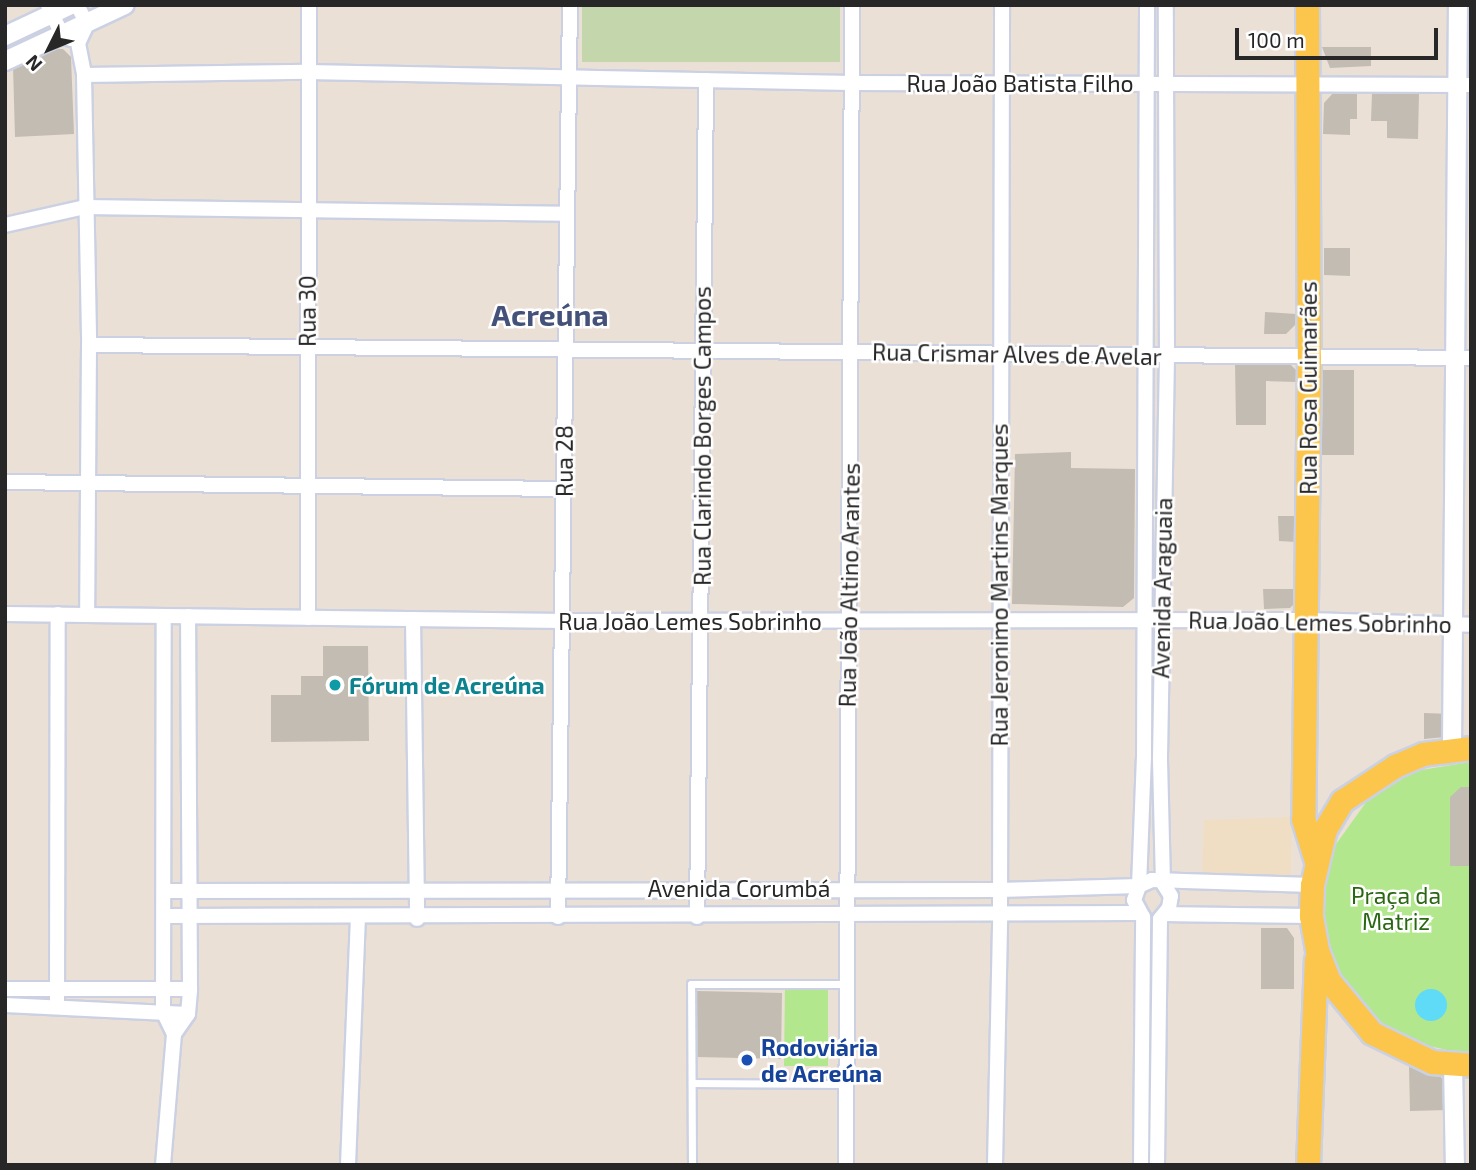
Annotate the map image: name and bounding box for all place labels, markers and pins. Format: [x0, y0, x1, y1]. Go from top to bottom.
place label: Fórum de Acreúna [349, 671, 545, 699]
marker: Fórum de Acreúna [327, 677, 343, 693]
place label: Rodoviária de Acreúna [761, 1033, 883, 1087]
marker: Rodoviária de Acreúna [739, 1052, 755, 1068]

